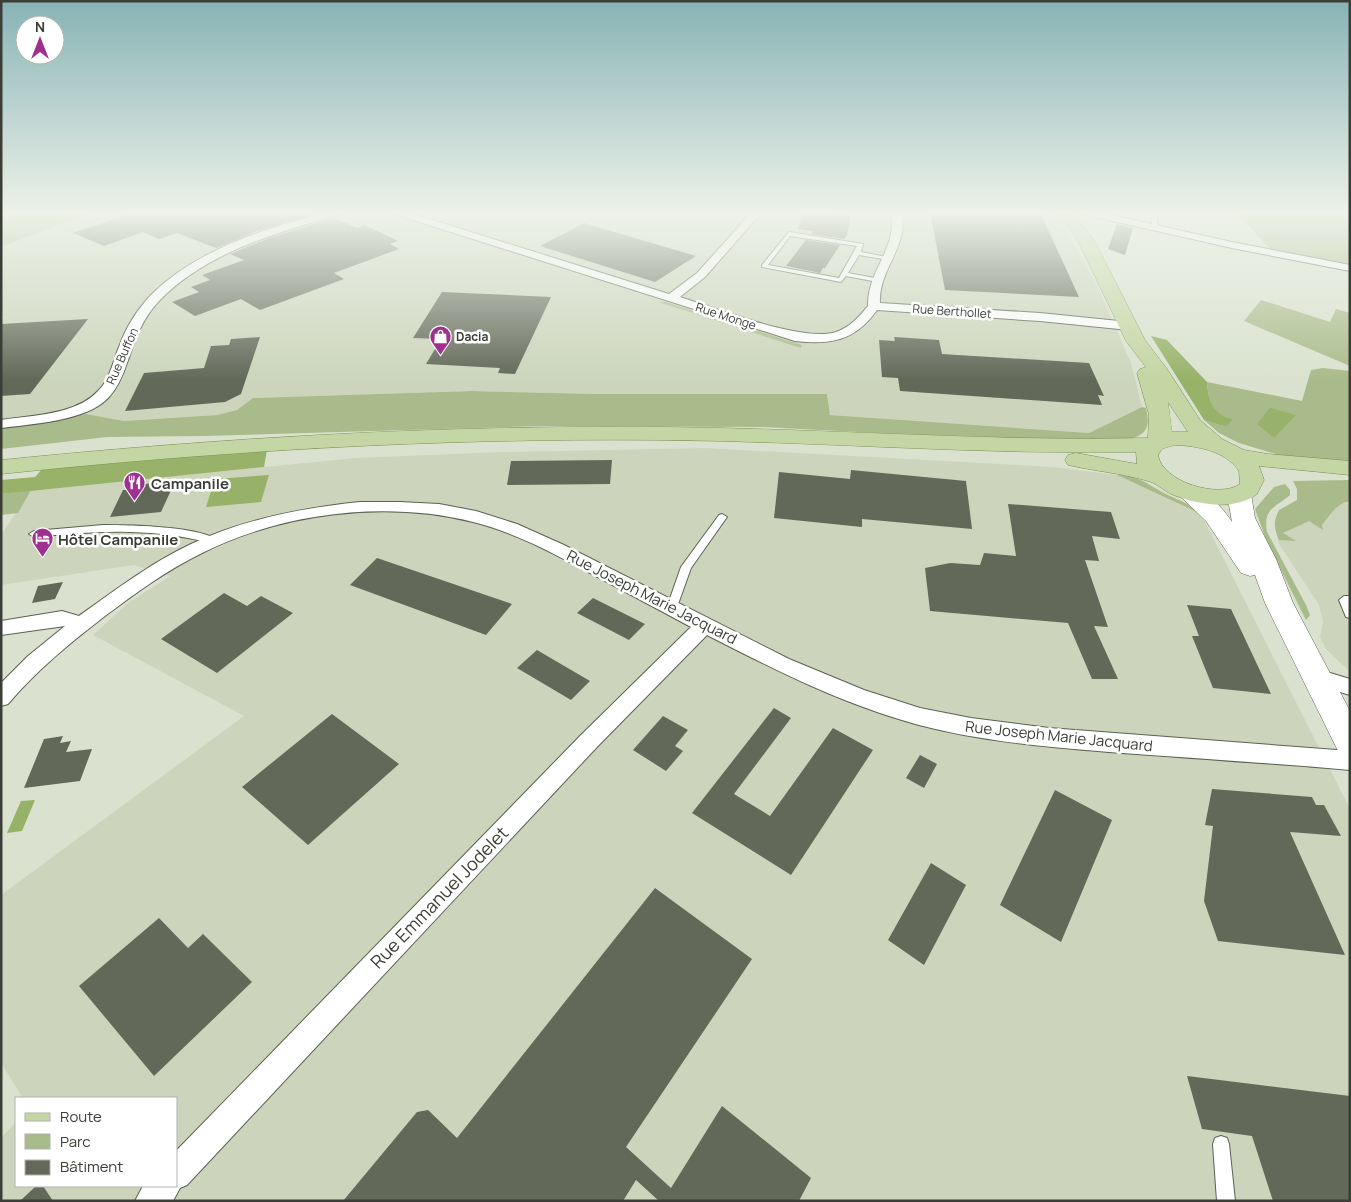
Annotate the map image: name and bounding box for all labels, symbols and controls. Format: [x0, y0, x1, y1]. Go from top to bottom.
north arrow [15, 15, 65, 65]
text: N [35, 17, 45, 36]
street label: Rue Monge [694, 298, 758, 334]
street label: Rue Berthollet [912, 300, 992, 322]
shop icon: Dacia [428, 324, 452, 355]
street label: Rue Buffon [102, 325, 142, 387]
place label: Dacia [456, 328, 488, 345]
restaurant icon: Campanile [123, 471, 147, 502]
place label: Campanile [151, 473, 229, 494]
hotel icon: Hôtel Campanile [30, 527, 54, 558]
place label: Hôtel Campanile [58, 529, 178, 550]
street label: Rue Joseph Marie Jacquard [563, 545, 741, 649]
street label: Rue Joseph Marie Jacquard [964, 716, 1154, 756]
street label: Rue Emmanuel Jodelet [365, 821, 513, 973]
legend [15, 1097, 178, 1187]
text: Route [60, 1106, 102, 1127]
text: Parc [60, 1131, 91, 1152]
text: Bâtiment [60, 1156, 123, 1177]

